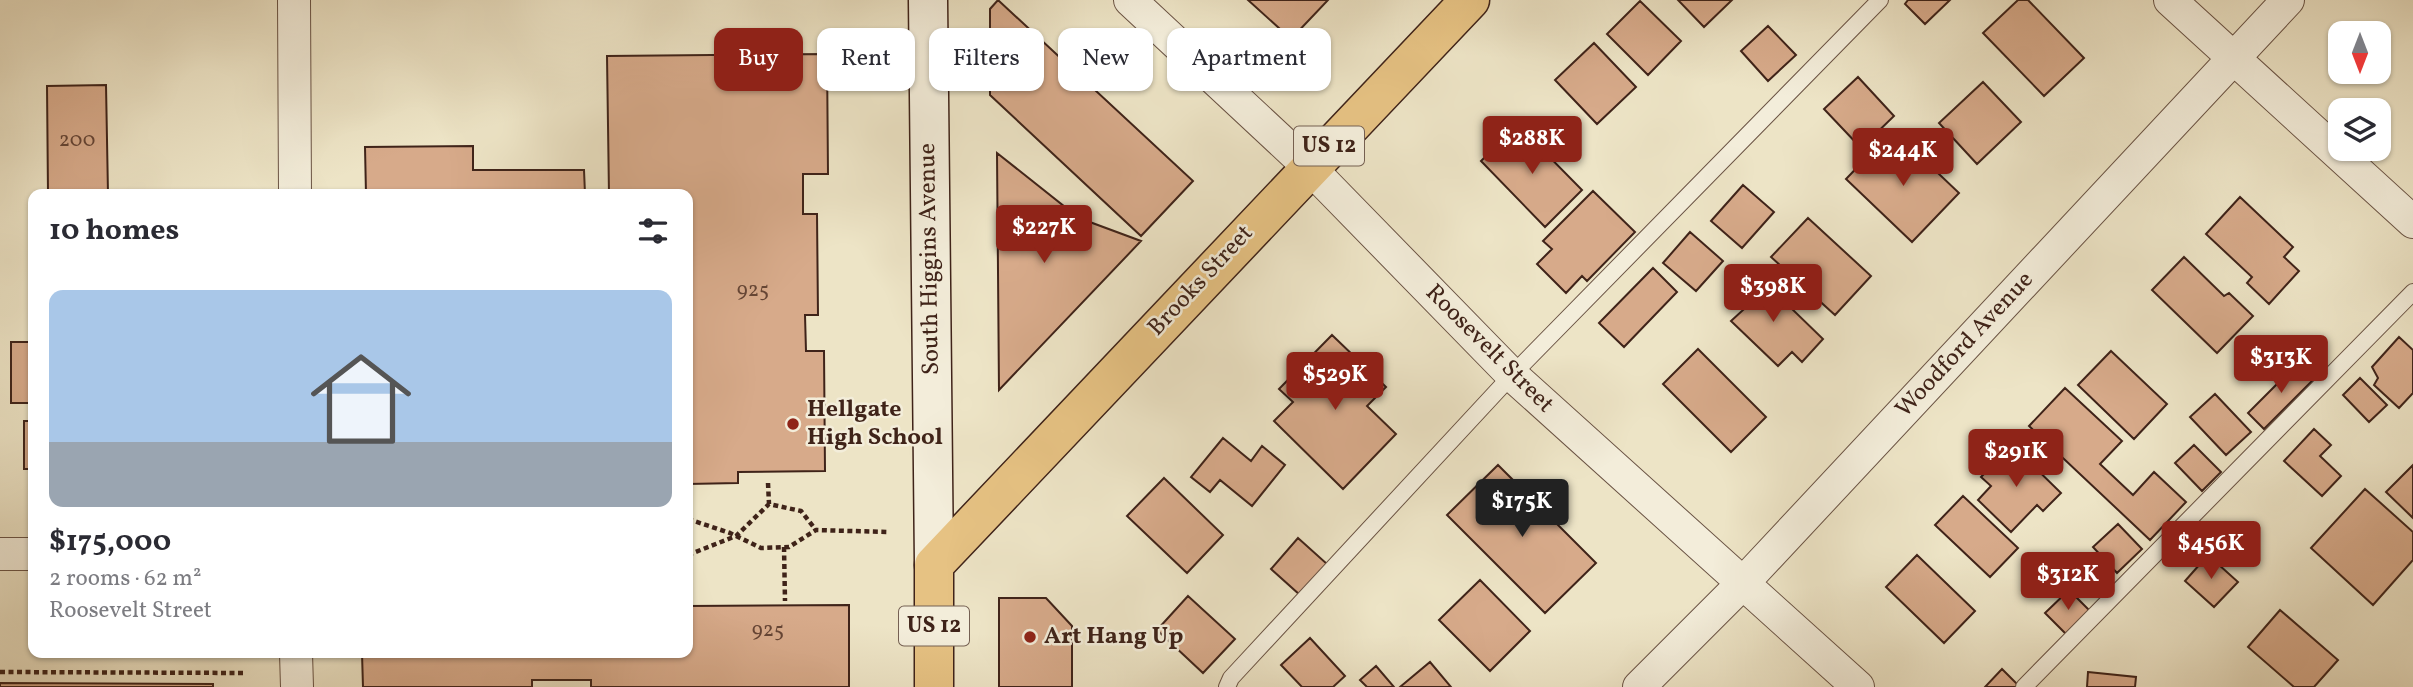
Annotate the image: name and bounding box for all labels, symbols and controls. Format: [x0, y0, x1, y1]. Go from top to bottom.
north arrow [2328, 21, 2390, 84]
map controls [2328, 21, 2391, 161]
chip: Buy [714, 28, 803, 91]
chip: Rent [817, 28, 915, 91]
chip: Filters [929, 28, 1044, 91]
chip: New [1058, 28, 1153, 91]
chip: Apartment [1167, 28, 1331, 91]
button: layers [2328, 98, 2391, 161]
pin: $288K [1483, 116, 1581, 176]
text: $288K [1499, 123, 1565, 155]
house number: 200 [59, 126, 95, 155]
road number: US 12 [1294, 127, 1364, 166]
pin: $244K [1854, 128, 1952, 188]
text: $244K [1869, 135, 1938, 167]
street label: South Higgins Avenue [911, 143, 949, 375]
pin: $227K [995, 205, 1093, 265]
text: 10 homes [49, 210, 179, 252]
icon: filters [634, 212, 672, 250]
text: $227K [1012, 212, 1076, 244]
street label: Brooks Street [1140, 218, 1262, 344]
pin: $398K [1724, 264, 1822, 324]
street label: Woodford Avenue [1888, 264, 2042, 426]
text: $398K [1740, 271, 1806, 303]
house number: 925 [737, 276, 769, 305]
street label: Roosevelt Street [1417, 277, 1561, 421]
icon: home [298, 336, 424, 462]
pin: $313K [2232, 336, 2330, 395]
text: $313K [2250, 342, 2312, 374]
pin: $529K [1286, 352, 1384, 412]
text: $529K [1302, 359, 1368, 391]
place label: Hellgate High School [807, 393, 943, 455]
marker: Hellgate High School [785, 416, 801, 432]
pin: $291K [1967, 430, 2065, 489]
text: $291K [1984, 436, 2048, 468]
pin: $175K [1473, 480, 1571, 539]
text: $175K [1492, 486, 1552, 518]
text: $175,000 [49, 521, 171, 563]
pin: $456K [2162, 522, 2260, 581]
text: $456K [2178, 528, 2244, 560]
pin: $312K [2019, 552, 2117, 612]
text: $312K [2037, 559, 2099, 591]
text: 2 rooms · 62 m² [49, 563, 201, 595]
text: Roosevelt Street [49, 595, 212, 627]
road number: US 12 [899, 606, 969, 646]
house number: 925 [752, 616, 784, 645]
place label: Art Hang Up [1044, 620, 1183, 654]
marker: Art Hang Up [1022, 629, 1038, 645]

